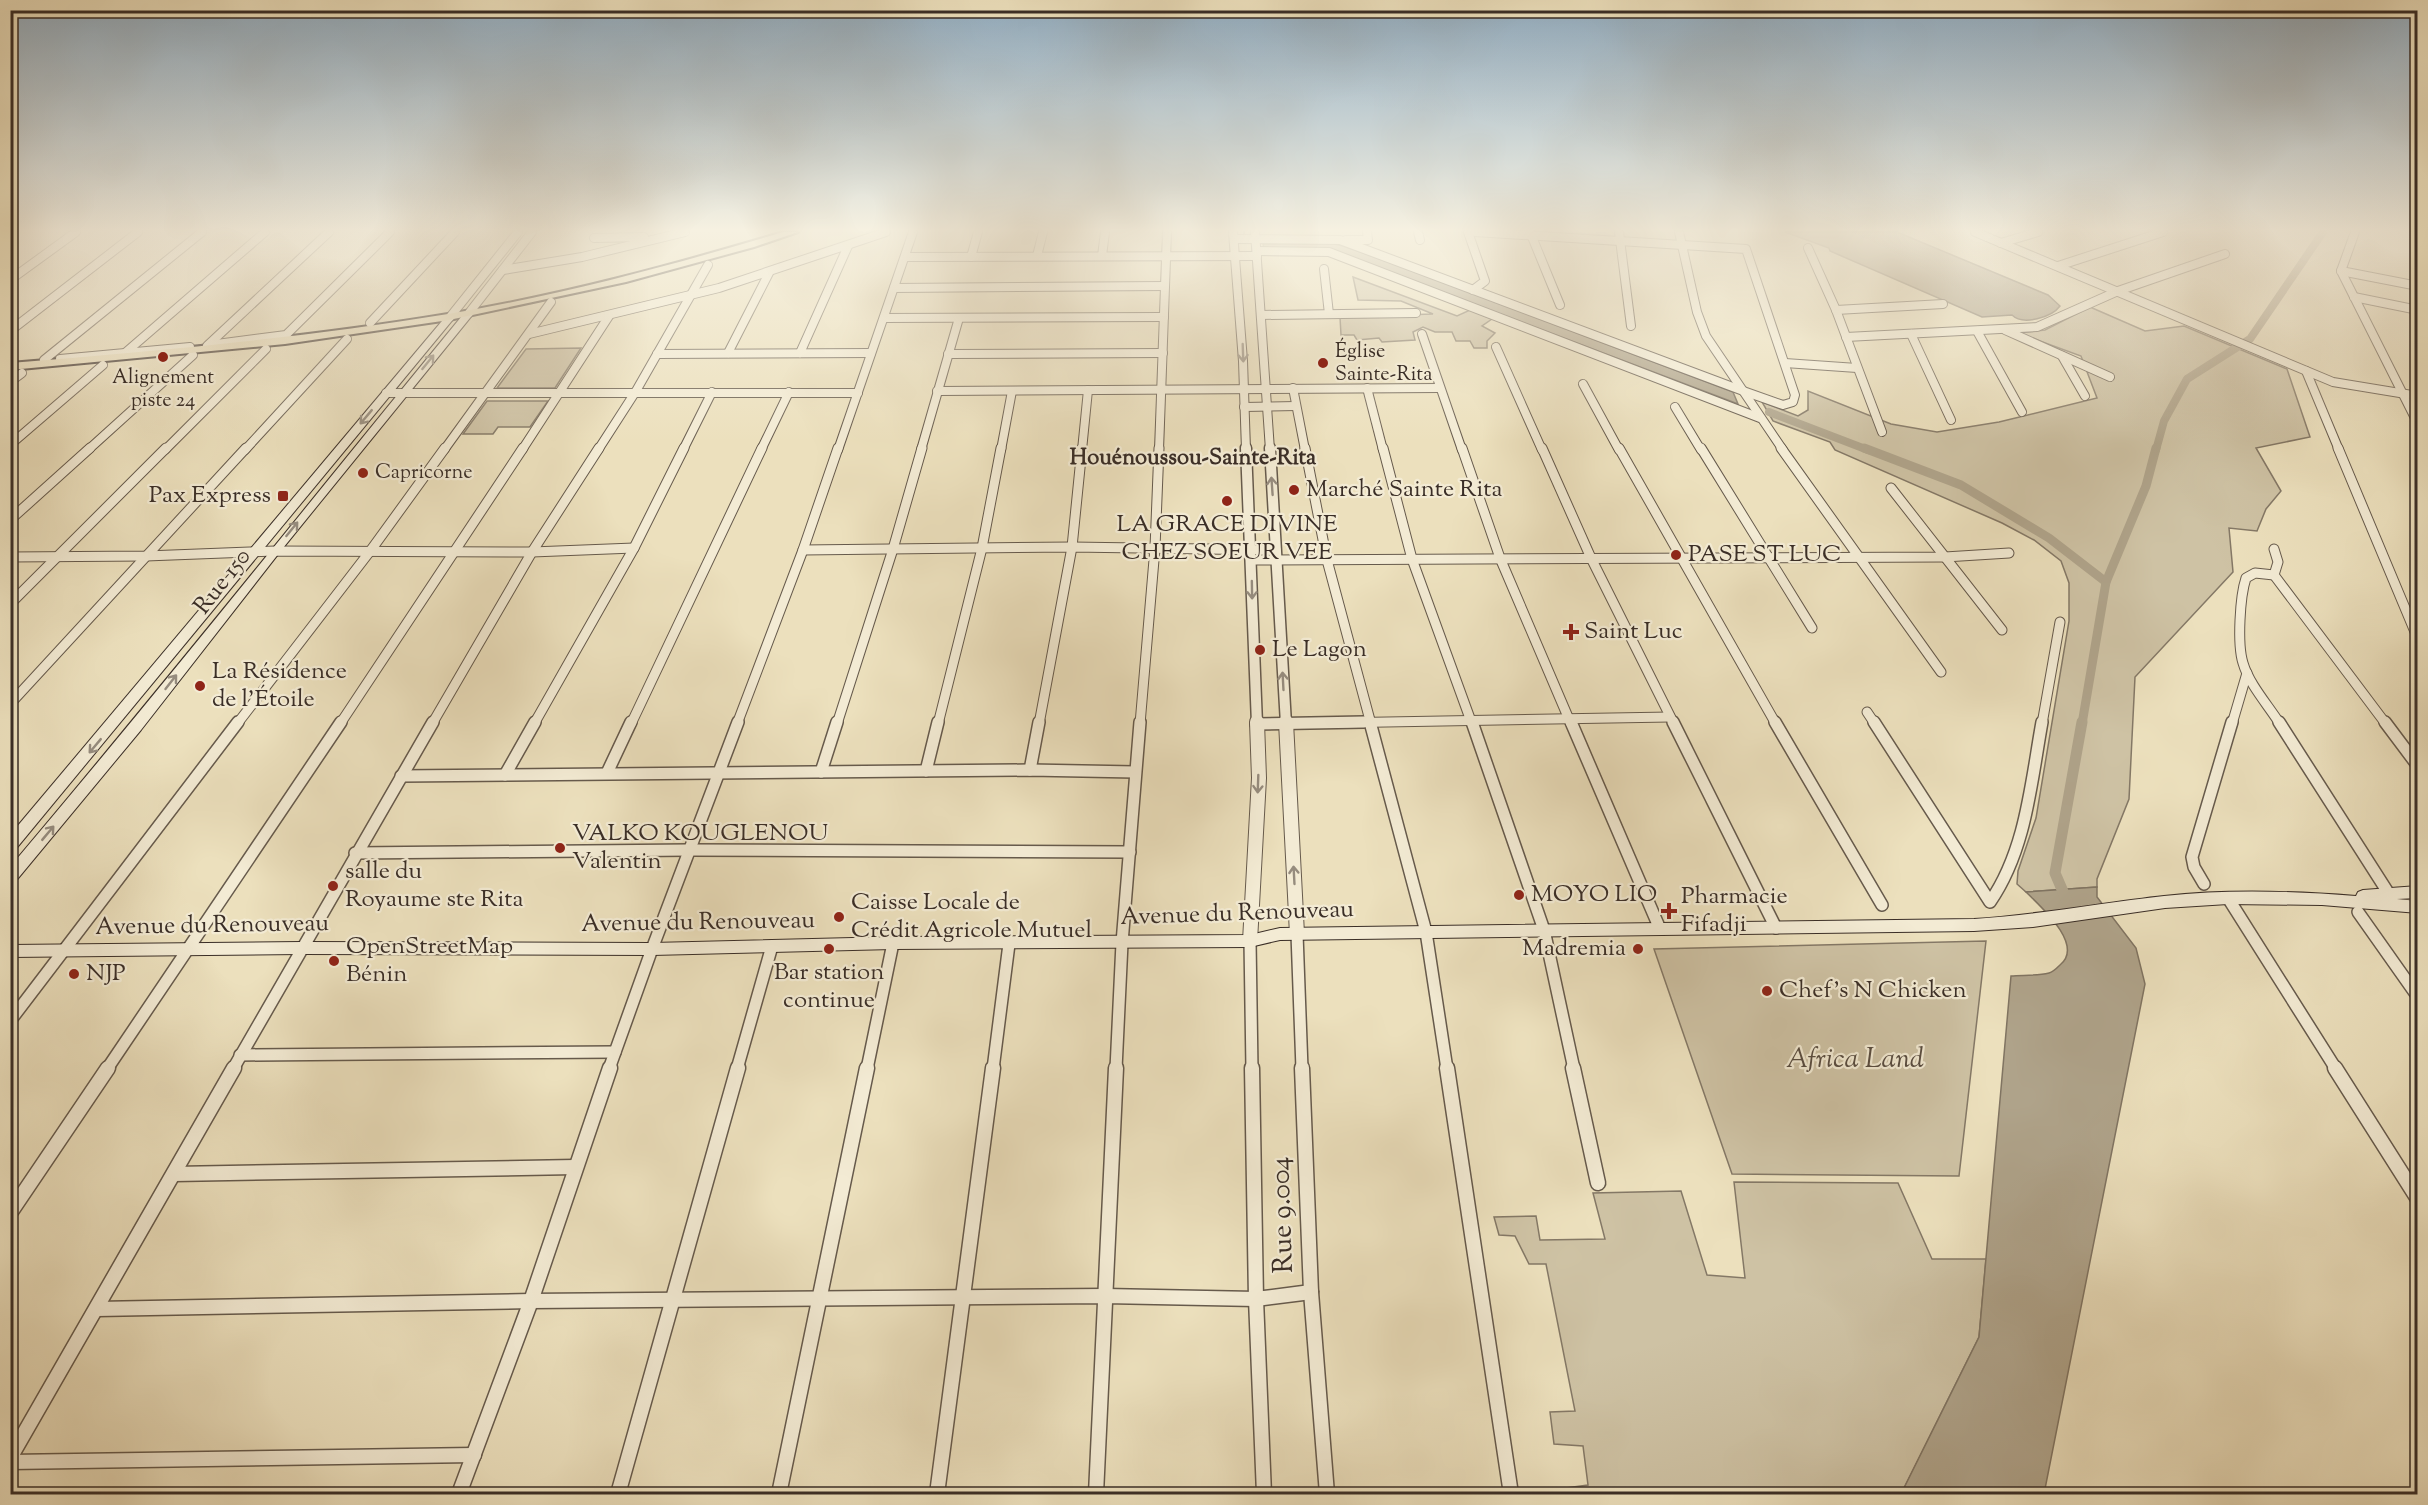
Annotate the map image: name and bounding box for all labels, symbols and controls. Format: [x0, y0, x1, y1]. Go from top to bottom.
place label: Église Sainte-Rita [1335, 337, 1432, 390]
one-way arrow [1237, 342, 1248, 362]
marker: Alignement piste 24 [156, 350, 170, 364]
one-way arrow [422, 354, 435, 370]
marker: Église Sainte-Rita [1316, 356, 1330, 370]
place label: Alignement piste 24 [112, 364, 214, 416]
one-way arrow [359, 409, 372, 425]
district label: Houénoussou-Sainte-Rita [1070, 443, 1317, 475]
place label: Capricorne [375, 459, 472, 488]
marker: Capricorne [356, 466, 370, 480]
place label: Marché Sainte Rita [1306, 473, 1503, 507]
one-way arrow [1267, 477, 1278, 497]
place label: Pax Express [149, 479, 271, 513]
marker: Marché Sainte Rita [1287, 483, 1301, 497]
marker: Pax Express [276, 489, 290, 503]
marker: LA GRACE DIVINE CHEZ SOEUR VEE [1220, 494, 1234, 508]
place label: LA GRACE DIVINE CHEZ SOEUR VEE [1117, 508, 1338, 570]
one-way arrow [286, 521, 299, 537]
place label: PASE ST LUC [1688, 538, 1841, 572]
street label: Rue 150 [186, 542, 260, 622]
marker: PASE ST LUC [1669, 548, 1683, 562]
one-way arrow [1246, 579, 1258, 599]
place label: Saint Luc [1584, 615, 1683, 649]
marker: Saint Luc [1562, 623, 1580, 641]
place label: Le Lagon [1272, 633, 1367, 667]
marker: Le Lagon [1253, 643, 1267, 657]
place label: La Résidence de l'Étoile [212, 655, 347, 717]
one-way arrow [1278, 671, 1289, 691]
one-way arrow [165, 675, 178, 691]
marker: La Résidence de l'Étoile [193, 679, 207, 693]
one-way arrow [88, 738, 102, 753]
one-way arrow [1252, 774, 1264, 794]
place label: VALKO KOUGLENOU Valentin [572, 817, 828, 879]
one-way arrow [41, 826, 55, 841]
marker: VALKO KOUGLENOU Valentin [553, 841, 567, 855]
place label: salle du Royaume ste Rita [345, 855, 524, 917]
one-way arrow [1288, 866, 1299, 886]
place label: MOYO LIO [1531, 878, 1657, 912]
marker: salle du Royaume ste Rita [326, 879, 340, 893]
place label: Pharmacie Fifadji [1681, 880, 1788, 942]
place label: Caisse Locale de Crédit Agricole Mutuel [851, 886, 1092, 948]
marker: MOYO LIO [1512, 888, 1526, 902]
street label: Avenue du Renouveau [1120, 893, 1355, 935]
street label: Avenue du Renouveau [581, 904, 815, 942]
marker: Pharmacie Fifadji [1662, 904, 1676, 918]
street label: Avenue du Renouveau [95, 907, 329, 945]
marker: Caisse Locale de Crédit Agricole Mutuel [832, 910, 846, 924]
place label: OpenStreetMap Bénin [346, 930, 513, 992]
place label: Madremia [1522, 932, 1626, 966]
marker: Bar station continue [822, 942, 836, 956]
marker: Madremia [1631, 942, 1645, 956]
marker: OpenStreetMap Bénin [327, 954, 341, 968]
place label: Bar station continue [774, 956, 884, 1018]
place label: NJP [86, 957, 126, 991]
marker: NJP [67, 967, 81, 981]
place label: Chef's N Chicken [1779, 974, 1967, 1008]
marker: Chef's N Chicken [1760, 984, 1774, 998]
park label: Africa Land [1786, 1040, 1924, 1080]
street label: Rue 9.004 [1261, 1156, 1305, 1274]

